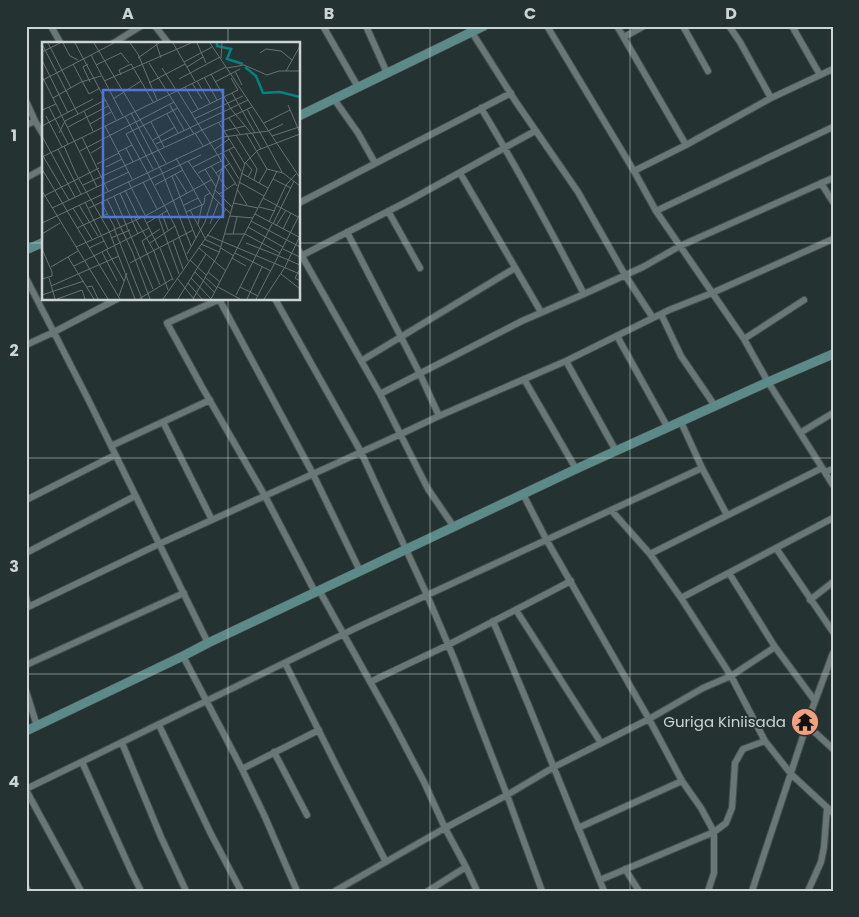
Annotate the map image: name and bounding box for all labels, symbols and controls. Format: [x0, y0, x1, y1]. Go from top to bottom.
text: A [122, 2, 134, 25]
text: B [324, 2, 334, 25]
text: C [524, 2, 536, 25]
text: D [725, 2, 737, 25]
inset map [42, 42, 300, 300]
text: 1 [11, 124, 17, 147]
text: 2 [9, 339, 19, 362]
text: 3 [9, 555, 19, 578]
temple icon: Guriga Kiniisada [790, 707, 820, 737]
place label: Guriga Kiniisada [663, 711, 786, 732]
text: 4 [9, 770, 20, 793]

